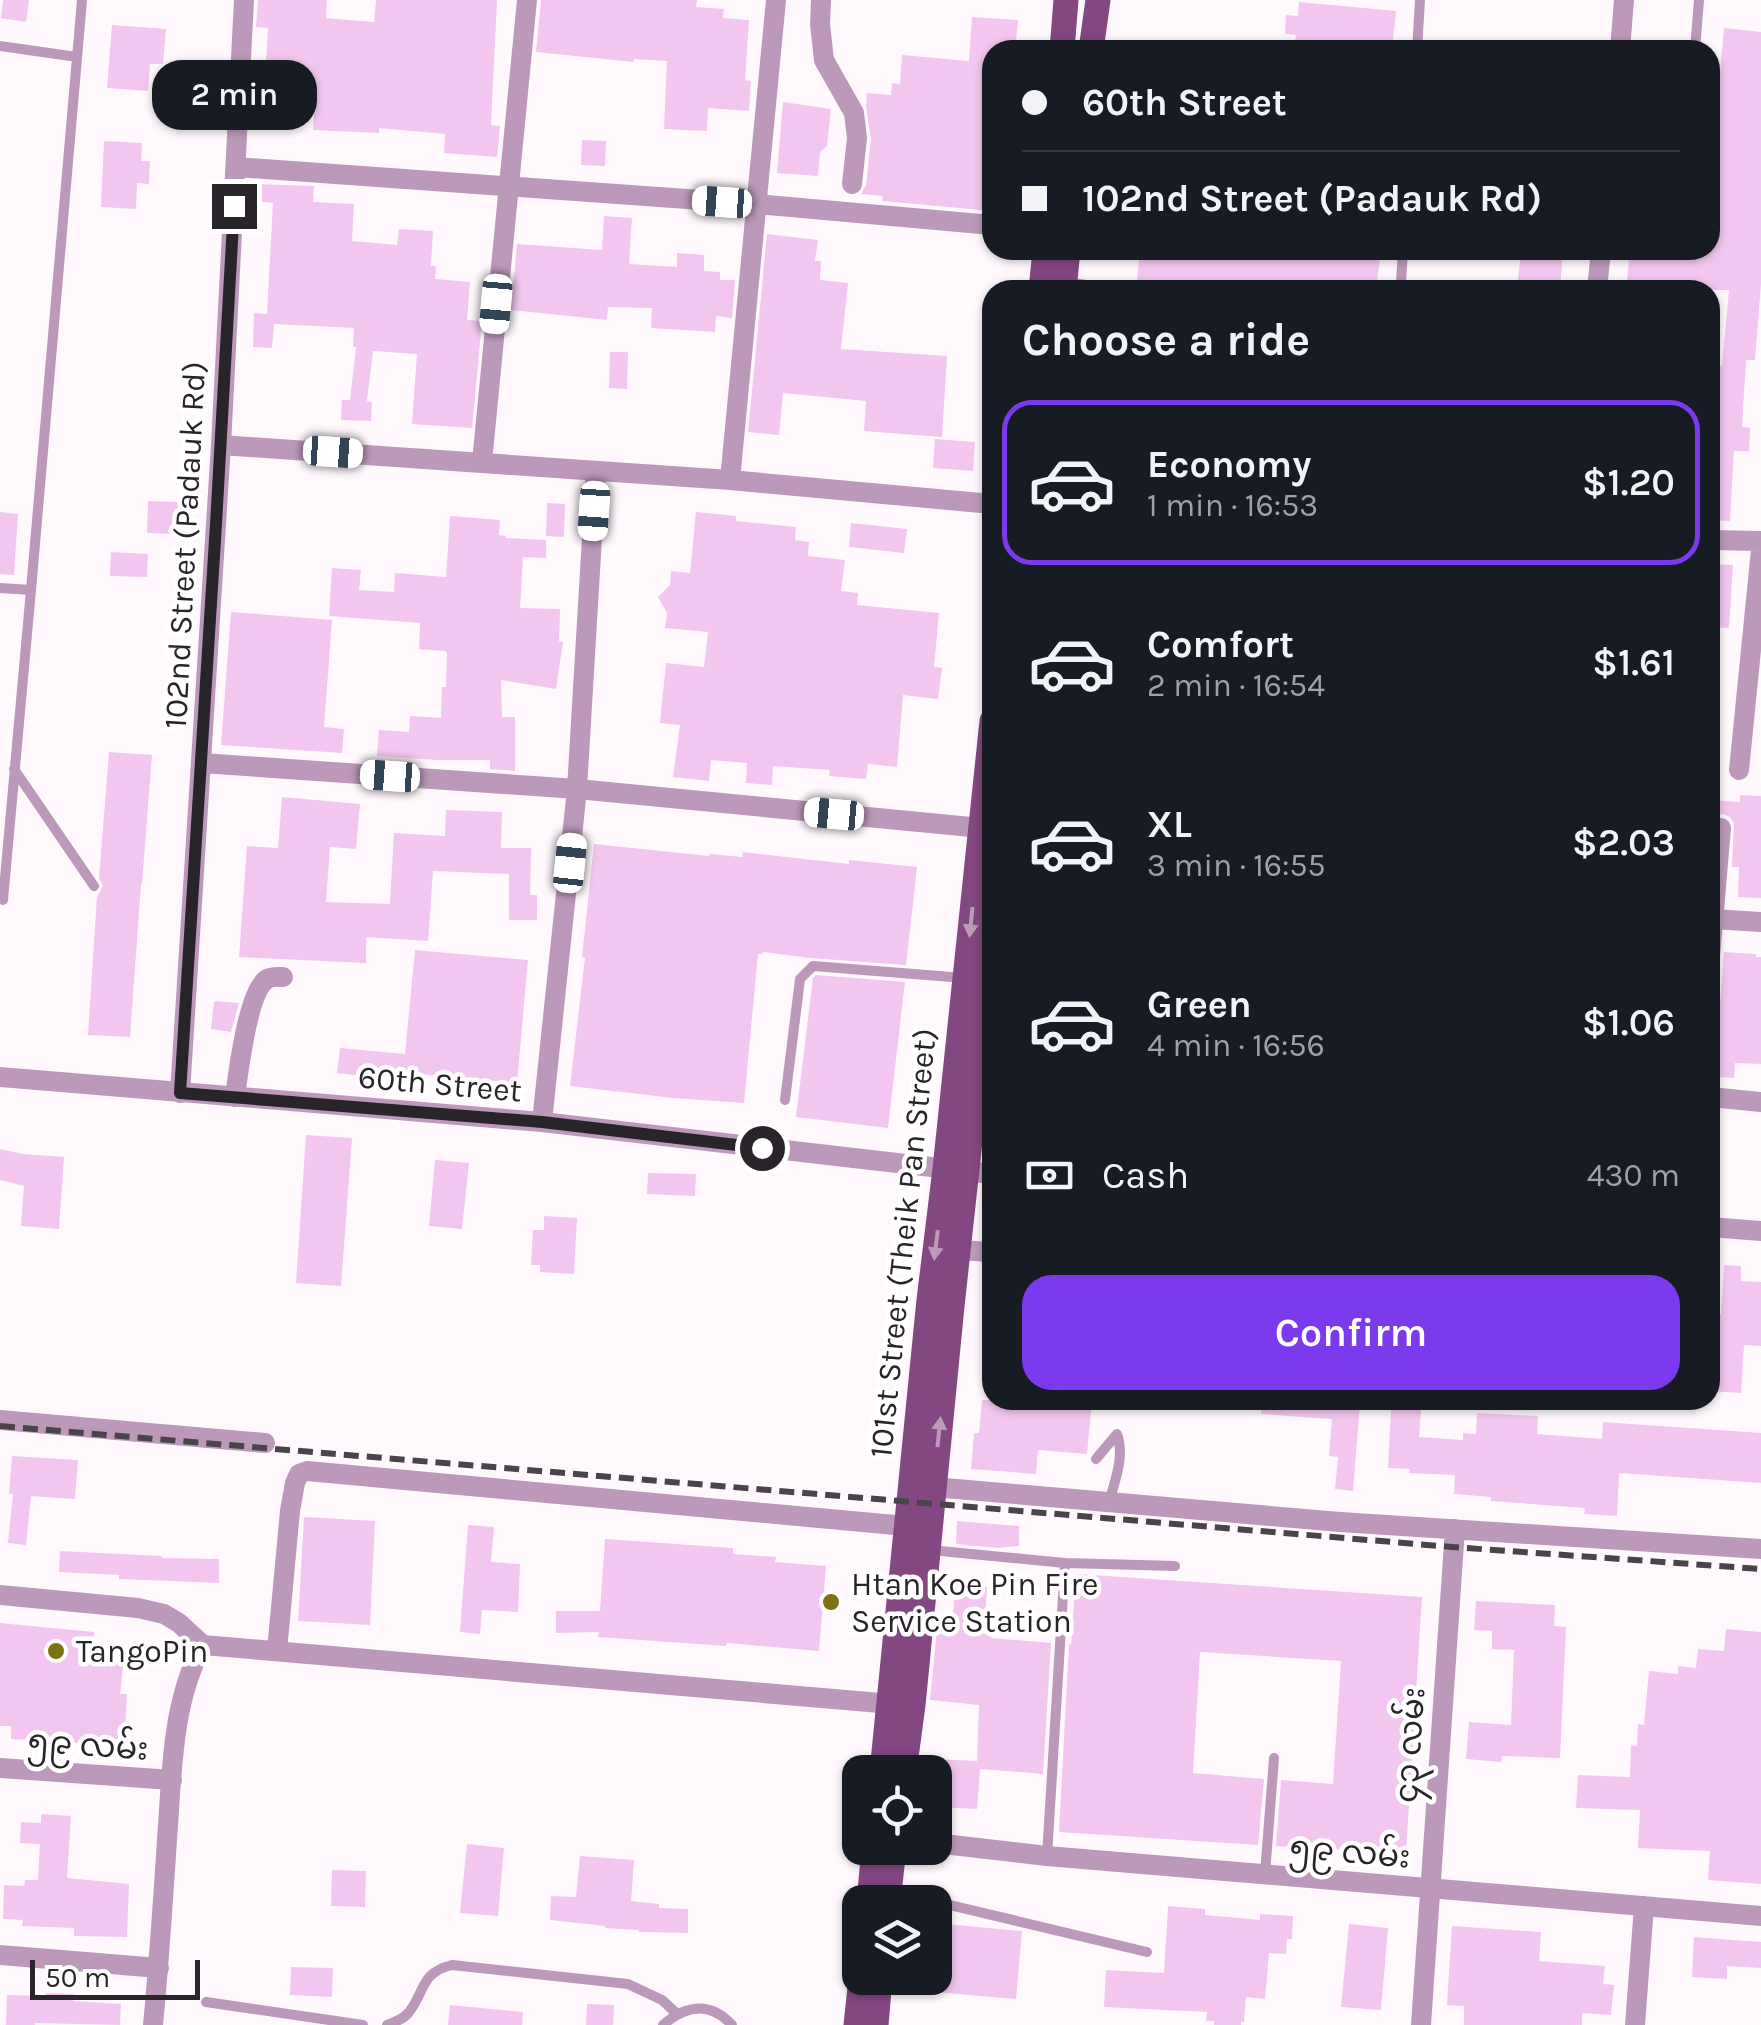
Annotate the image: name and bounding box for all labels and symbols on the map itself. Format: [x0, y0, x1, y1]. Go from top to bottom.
callout: 2 min [152, 61, 316, 131]
route end [212, 184, 257, 229]
car [691, 185, 753, 219]
car [478, 273, 514, 335]
street label: 102nd Street (Padauk Rd) [157, 360, 213, 730]
car [302, 435, 364, 469]
car [577, 480, 611, 542]
car [359, 759, 421, 793]
car [803, 796, 865, 832]
car [552, 832, 588, 894]
one-way arrow [963, 907, 979, 939]
street label: 101st Street (Theik Pan Street) [862, 1026, 944, 1460]
street label: 60th Street [357, 1058, 523, 1110]
route start [740, 1126, 785, 1171]
one-way arrow [927, 1230, 943, 1262]
one-way arrow [931, 1416, 947, 1447]
place label: Htan Koe Pin Fire Service Station [851, 1566, 1098, 1640]
marker: Htan Koe Pin Fire Service Station [820, 1591, 842, 1613]
place label: TangoPin [76, 1633, 208, 1670]
marker: TangoPin [45, 1640, 67, 1662]
street label: ၄၃ လမ်း [1383, 1686, 1439, 1805]
street label: ၅၉ လမ်း [26, 1717, 150, 1775]
street label: ၅၉ လမ်း [1288, 1823, 1412, 1883]
scale bar [30, 1955, 200, 2000]

